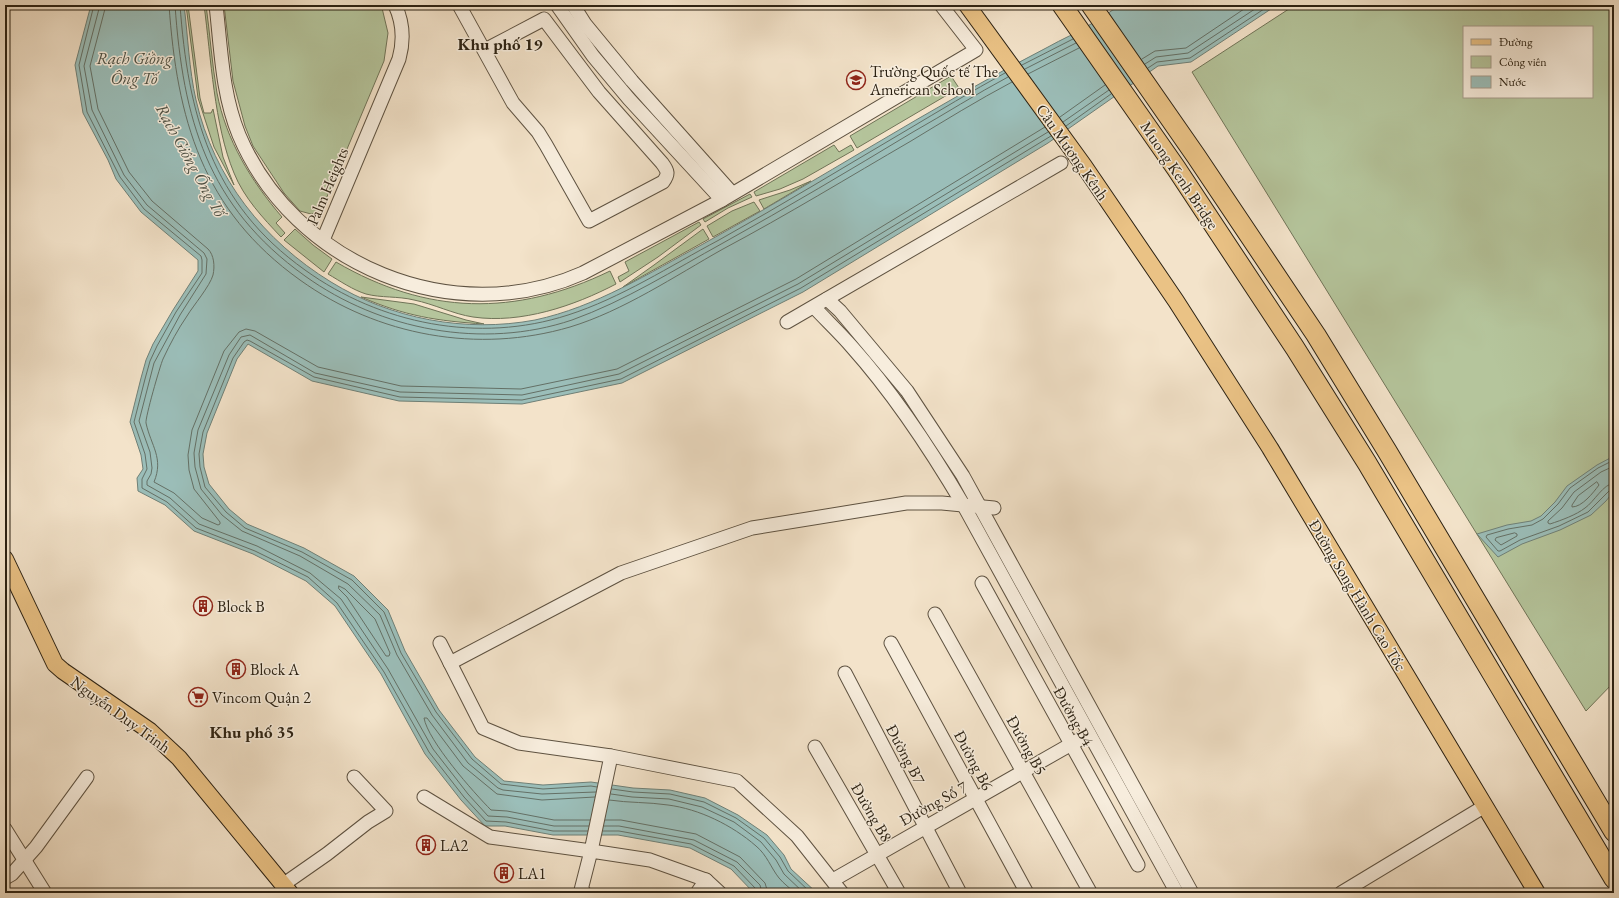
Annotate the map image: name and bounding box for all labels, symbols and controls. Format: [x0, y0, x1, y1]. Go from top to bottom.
legend [1463, 26, 1593, 98]
district label: Khu phố 19 [457, 33, 543, 55]
text: Đường [1499, 34, 1533, 50]
water label: Rạch Giồng Ông Tố [96, 47, 173, 89]
text: Công viên [1499, 54, 1547, 70]
place label: Trường Quốc tế The American School [869, 61, 998, 100]
school or university icon: Trường Quốc tế The American School [845, 69, 867, 91]
text: Nước [1499, 74, 1526, 90]
water label: Rạch Giống Ống Tố [151, 99, 232, 223]
street label: Cầu Mương Kênh [1031, 100, 1114, 205]
street label: Muong Kenh Bridge [1136, 117, 1224, 234]
street label: Palm Heights [302, 144, 353, 228]
street label: Đường Song Hành Cao Tốc [1304, 516, 1411, 675]
building icon: Block B [192, 595, 214, 617]
place label: Block B [217, 596, 265, 617]
building icon: Block A [225, 658, 247, 680]
place label: Block A [250, 659, 300, 680]
street label: Nguyễn Duy Trinh [67, 671, 175, 758]
street label: Đường B4 [1049, 683, 1099, 750]
supermarket icon: Vincom Quận 2 [187, 686, 209, 708]
place label: Vincom Quận 2 [212, 687, 311, 708]
street label: Đường B5 [1002, 712, 1051, 779]
district label: Khu phố 35 [209, 721, 295, 743]
street label: Đường B7 [881, 721, 930, 788]
street label: Đường B6 [949, 727, 998, 794]
street label: Đường Số 7 [896, 776, 971, 831]
street label: Đường B8 [846, 779, 897, 846]
building icon: LA2 [415, 834, 437, 856]
place label: LA2 [440, 835, 468, 856]
building icon: LA1 [493, 862, 515, 884]
place label: LA1 [518, 863, 546, 884]

